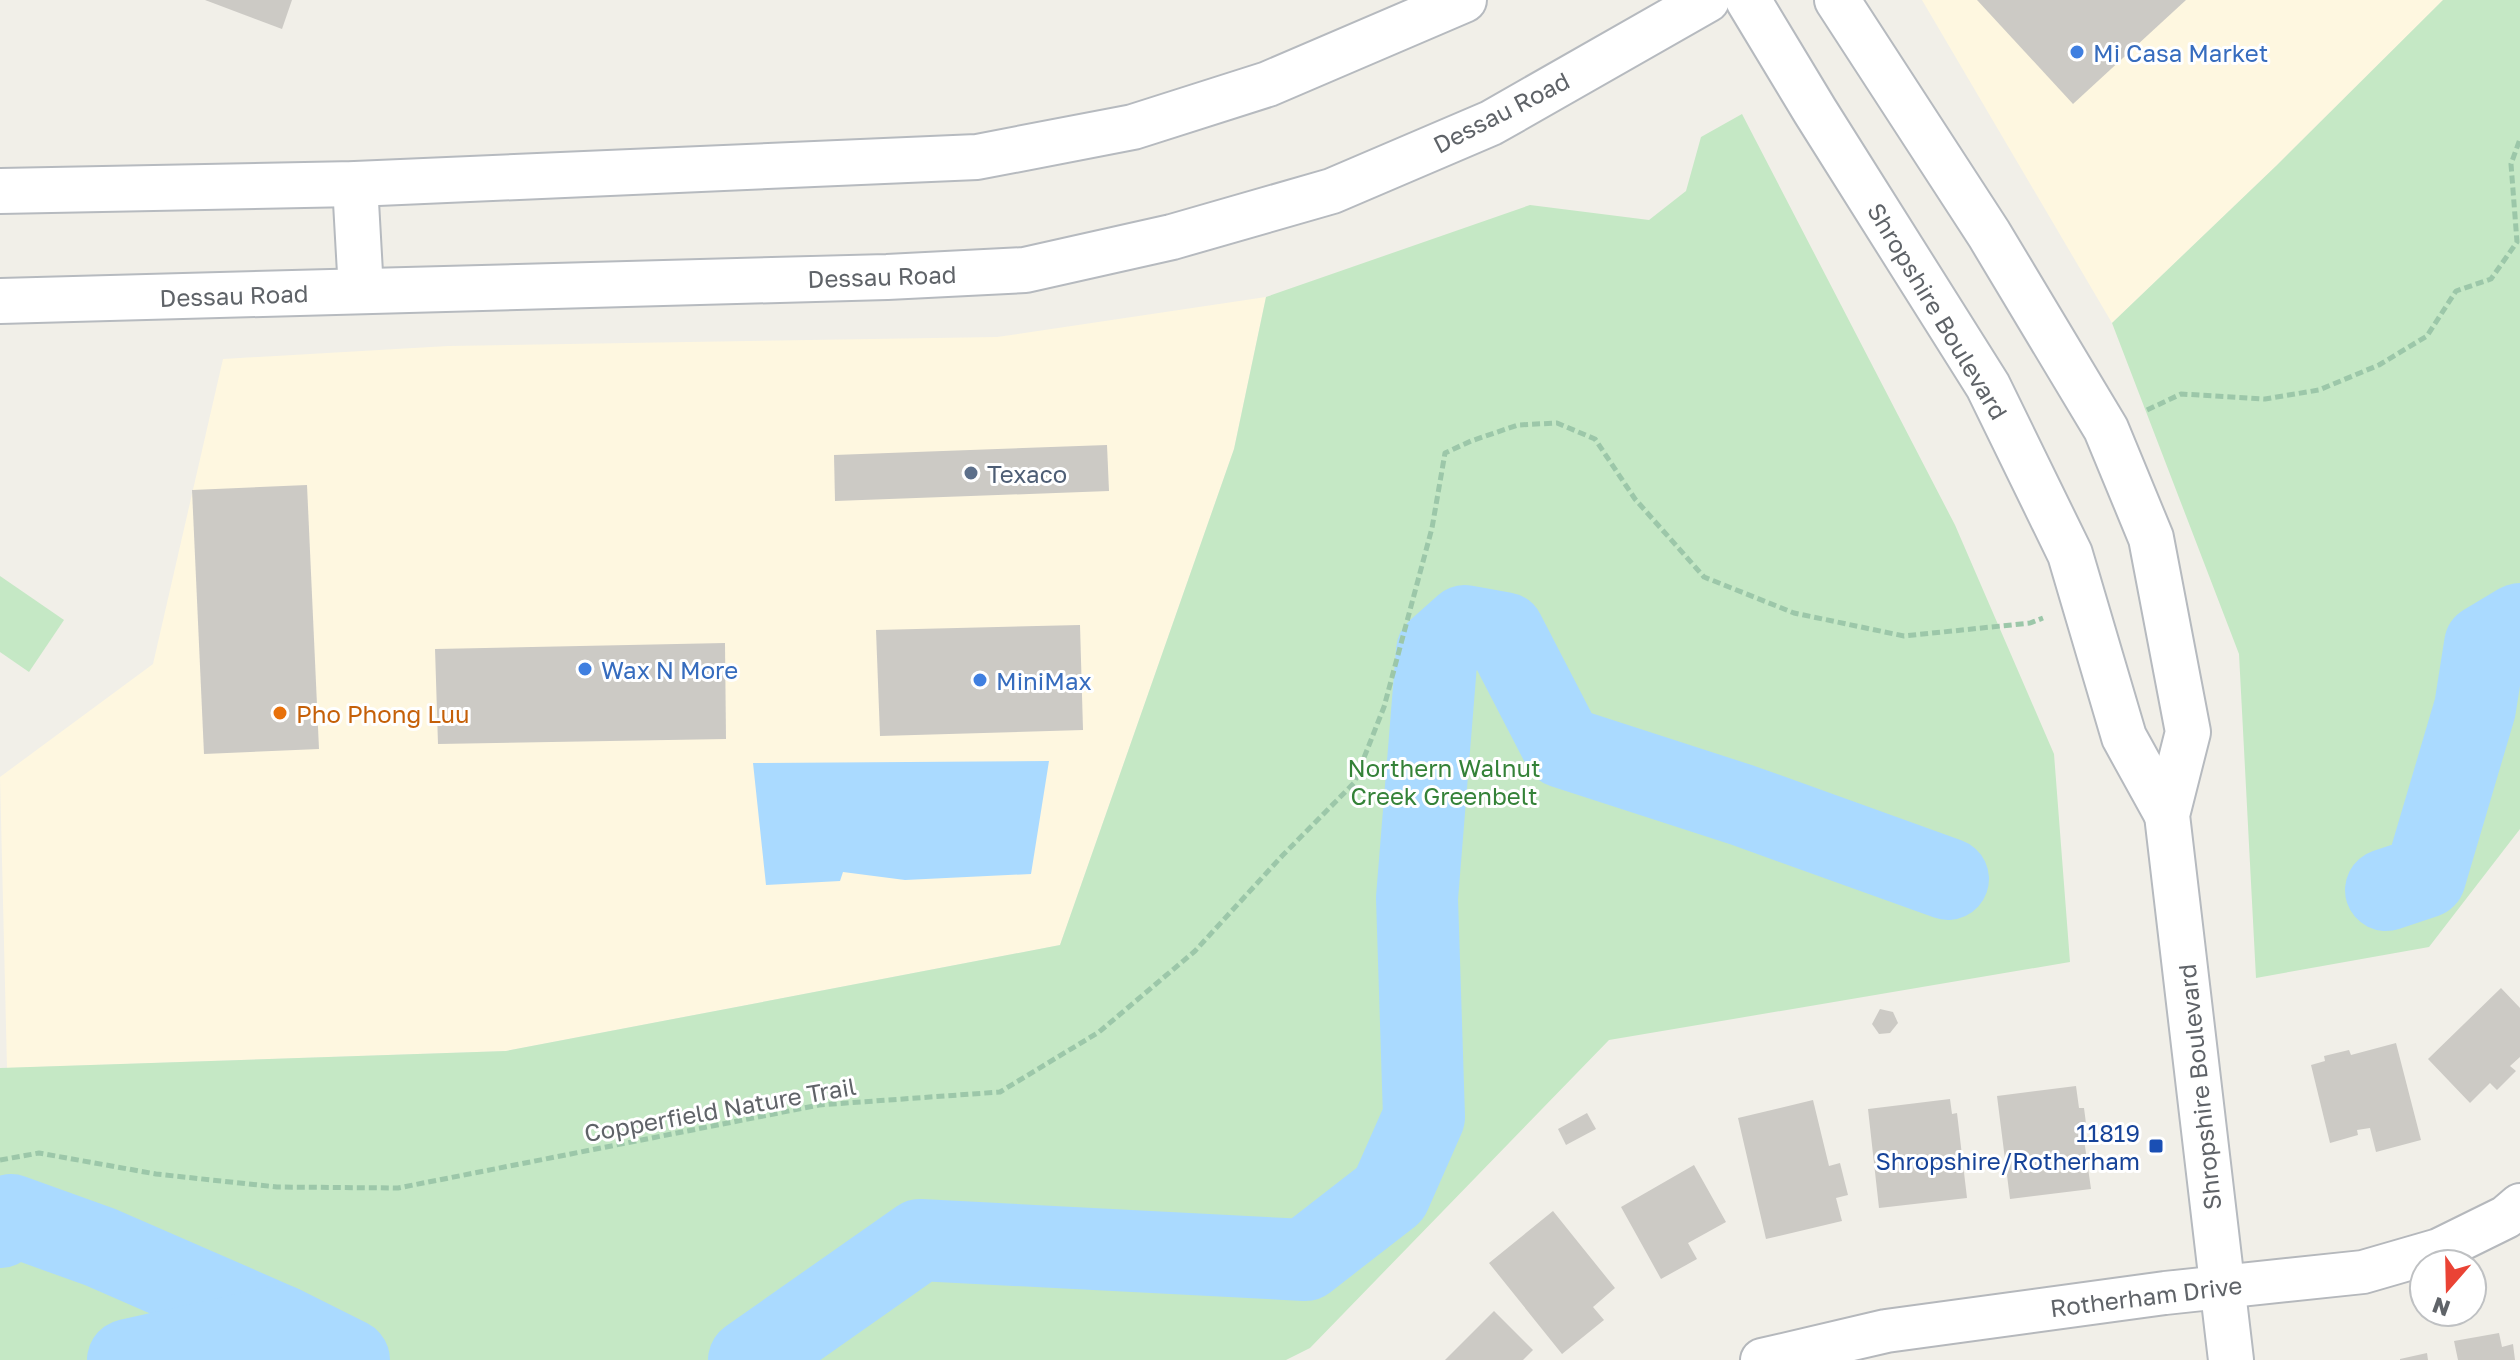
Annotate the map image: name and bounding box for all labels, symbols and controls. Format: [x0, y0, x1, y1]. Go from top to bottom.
place label: Mi Casa Market [2093, 38, 2268, 67]
marker: Mi Casa Market [2068, 43, 2086, 61]
street label: Dessau Road [1428, 65, 1574, 159]
street label: Shropshire Boulevard [1862, 197, 2014, 425]
street label: Dessau Road [807, 259, 957, 293]
street label: Dessau Road [159, 278, 309, 312]
place label: Texaco [987, 459, 1067, 488]
marker: Texaco [962, 464, 980, 482]
place label: Wax N More [601, 655, 738, 684]
marker: Wax N More [576, 660, 594, 678]
place label: MiniMax [996, 666, 1092, 695]
marker: MiniMax [971, 671, 989, 689]
place label: Pho Phong Luu [296, 699, 470, 728]
marker: Pho Phong Luu [271, 704, 289, 722]
park label: Northern Walnut Creek Greenbelt [1347, 753, 1541, 810]
street label: Shropshire Boulevard [2172, 962, 2226, 1212]
street label: Copperfield Nature Trail [582, 1071, 858, 1147]
place label: 11819 Shropshire/Rotherham [1875, 1118, 2140, 1175]
marker: 11819 Shropshire/Rotherham [2147, 1137, 2165, 1155]
north arrow [2408, 1248, 2488, 1328]
street label: Rotherham Drive [2048, 1270, 2244, 1322]
text: N [2429, 1292, 2453, 1323]

